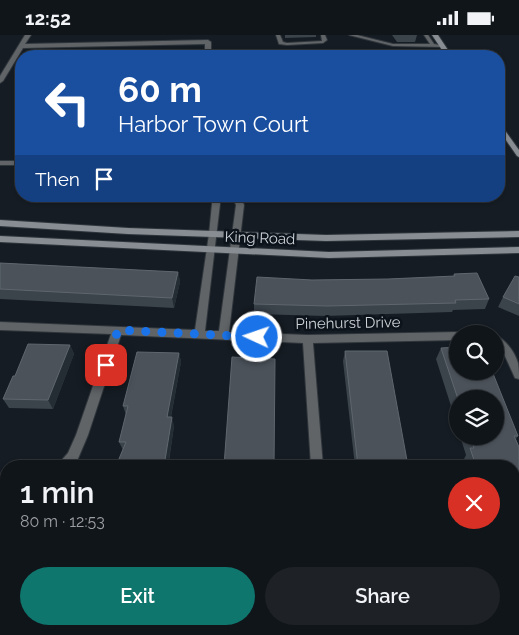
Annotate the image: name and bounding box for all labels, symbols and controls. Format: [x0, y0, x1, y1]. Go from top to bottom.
text: 12:52 [25, 7, 71, 29]
text: 60 m [118, 69, 202, 110]
icon: left [35, 70, 100, 135]
text: Harbor Town Court [118, 111, 309, 137]
icon: arrive [90, 165, 118, 193]
text: Then [35, 168, 80, 190]
street label: King Road [224, 228, 296, 248]
position arrow [230, 310, 282, 362]
street label: Pinehurst Drive [295, 313, 401, 333]
map controls [449, 325, 504, 445]
button: search [449, 325, 504, 380]
pin [85, 344, 127, 386]
icon: arrive [92, 351, 120, 379]
button: layers [449, 390, 504, 445]
text: 1 min [20, 475, 95, 510]
button: close [448, 477, 500, 529]
text: 80 m · 12:53 [20, 512, 105, 531]
button: Exit [20, 567, 255, 625]
button: Share [265, 567, 500, 625]

